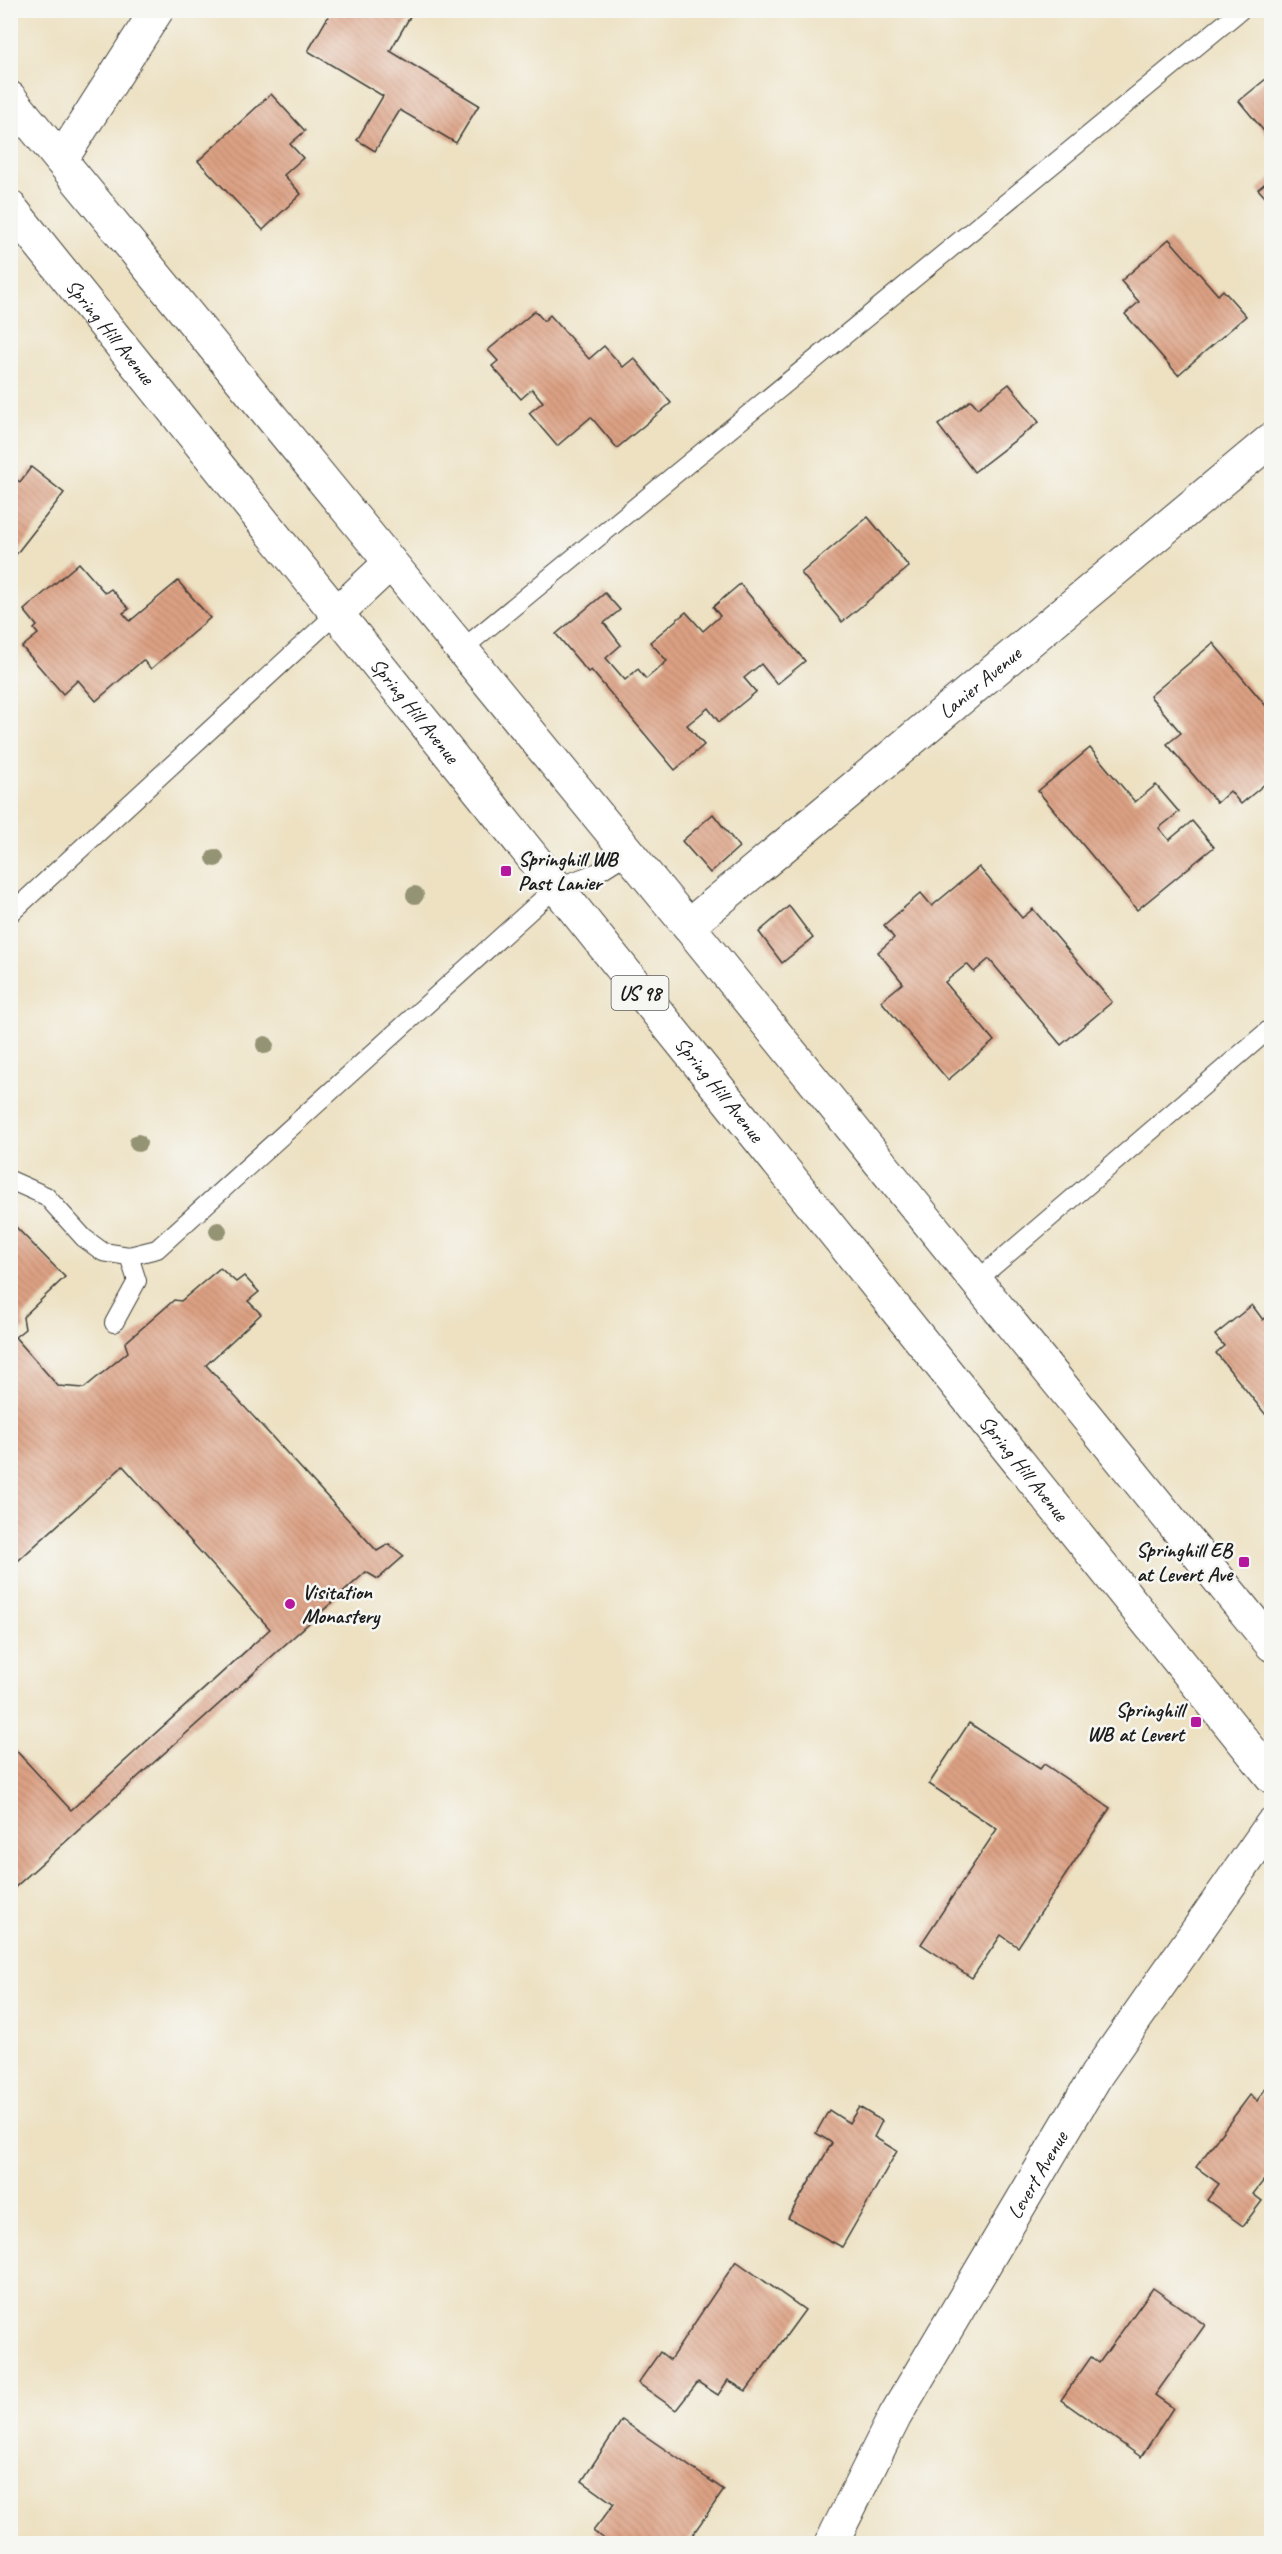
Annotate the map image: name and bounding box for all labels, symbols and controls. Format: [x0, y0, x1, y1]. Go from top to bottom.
street label: Spring Hill Avenue [60, 274, 161, 391]
street label: Lanier Avenue [933, 640, 1027, 724]
street label: Spring Hill Avenue [365, 652, 466, 769]
place label: Springhill WB Past Lanier [518, 846, 620, 896]
marker: Springhill WB Past Lanier [499, 864, 513, 878]
road number: US 98 [612, 976, 668, 1010]
street label: Spring Hill Avenue [669, 1031, 770, 1148]
street label: Spring Hill Avenue [973, 1410, 1075, 1527]
place label: Springhill EB at Levert Ave [1136, 1537, 1234, 1587]
marker: Springhill EB at Levert Ave [1237, 1555, 1251, 1569]
place label: Visitation Monastery [302, 1579, 381, 1630]
marker: Visitation Monastery [283, 1597, 297, 1611]
place label: Springhill WB at Levert [1087, 1697, 1188, 1747]
marker: Springhill WB at Levert [1189, 1715, 1203, 1729]
street label: Levert Avenue [1001, 2125, 1074, 2224]

